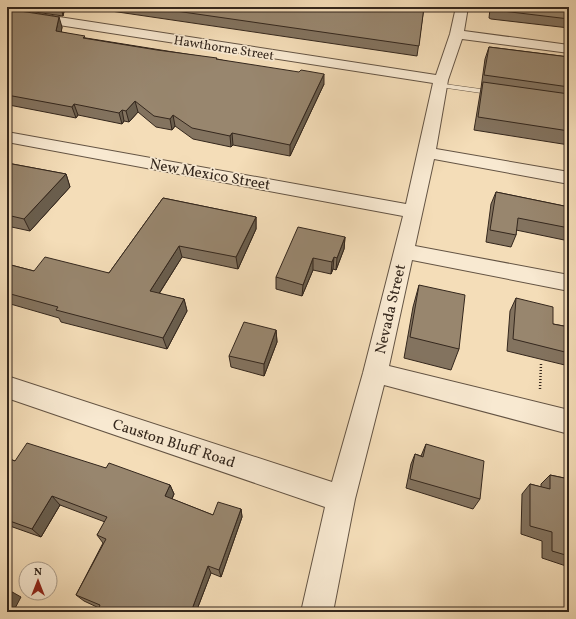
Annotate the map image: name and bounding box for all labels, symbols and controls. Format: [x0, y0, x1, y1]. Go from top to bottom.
street label: Hawthorne Street [172, 32, 275, 66]
street label: New Mexico Street [148, 155, 272, 196]
street label: Nevada Street [371, 262, 412, 356]
street label: Causton Bluff Road [109, 415, 238, 474]
north arrow [18, 561, 58, 601]
text: N [34, 565, 42, 580]

